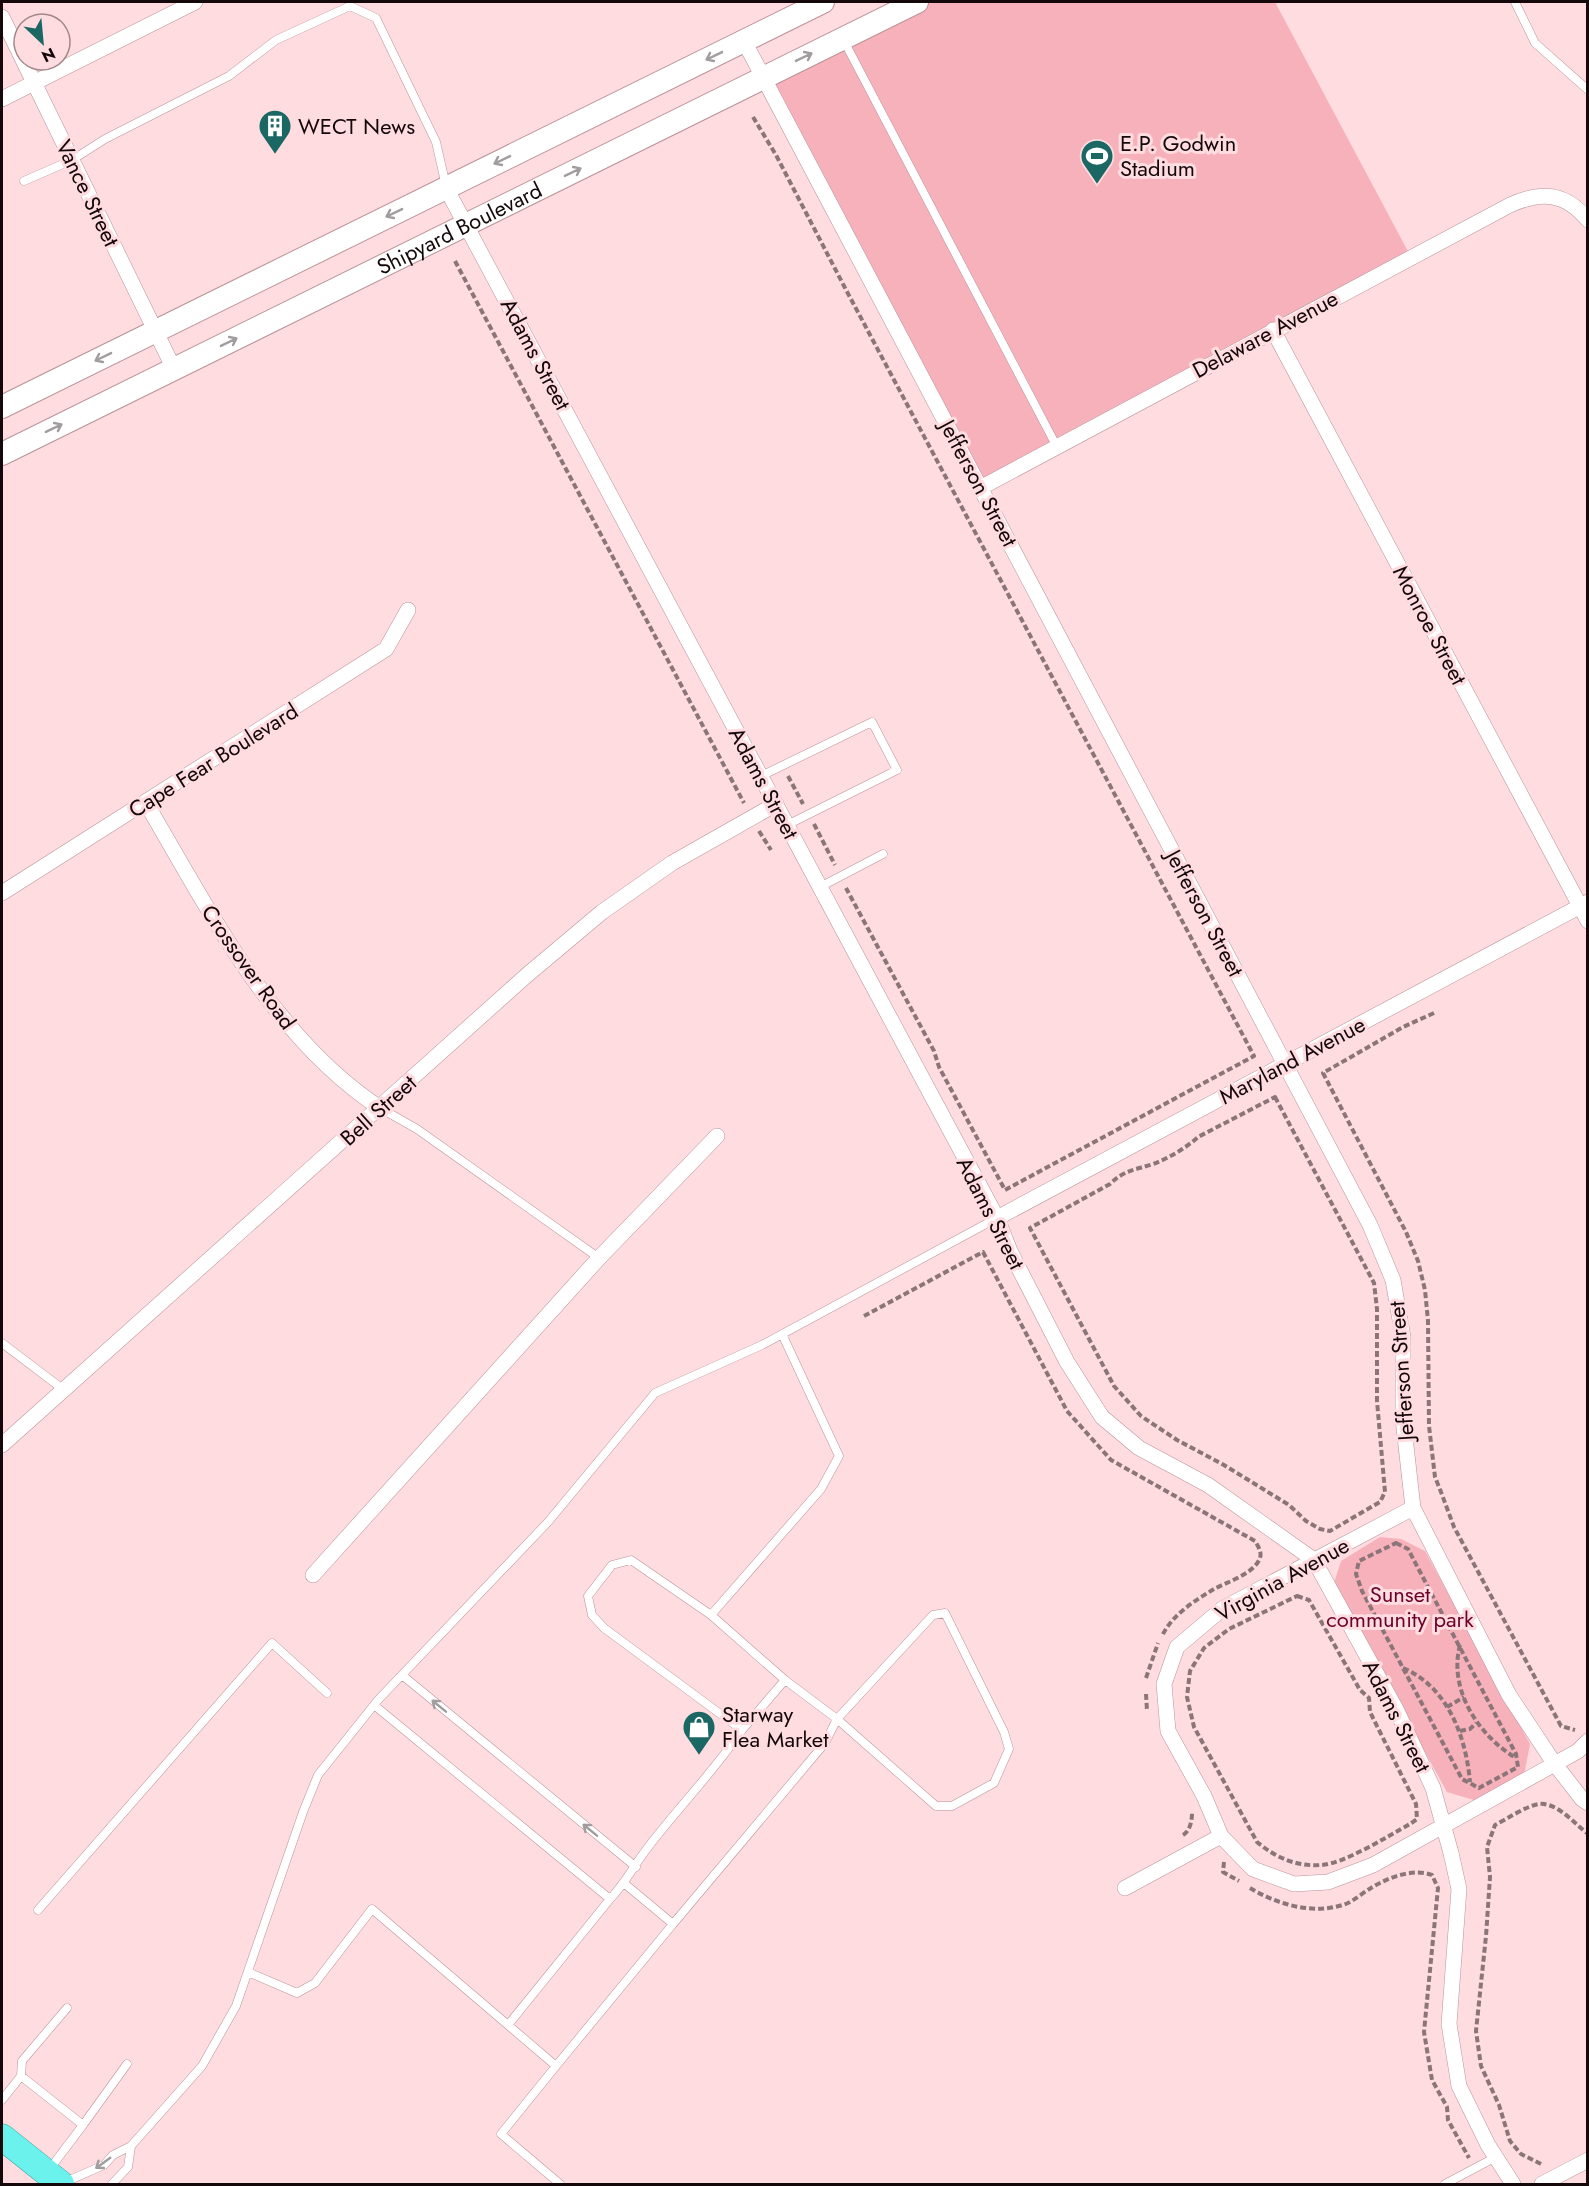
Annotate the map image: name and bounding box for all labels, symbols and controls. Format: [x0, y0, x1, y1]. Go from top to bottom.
north arrow [12, 12, 72, 72]
text: N [38, 42, 59, 68]
one-way arrow [706, 50, 724, 62]
one-way arrow [795, 51, 813, 62]
building icon: WECT News [257, 108, 293, 155]
place label: WECT News [298, 110, 415, 142]
place label: E.P. Godwin Stadium [1120, 127, 1236, 184]
street label: Vance Street [48, 134, 128, 253]
sports icon: E.P. Godwin Stadium [1079, 138, 1115, 185]
one-way arrow [493, 155, 511, 167]
one-way arrow [563, 165, 581, 177]
street label: Shipyard Boulevard [371, 174, 547, 283]
one-way arrow [385, 208, 403, 220]
street label: Delaware Avenue [1186, 282, 1344, 386]
street label: Adams Street [493, 292, 579, 416]
one-way arrow [219, 336, 237, 347]
one-way arrow [95, 352, 113, 364]
street label: Jefferson Street [931, 411, 1026, 553]
one-way arrow [45, 422, 63, 434]
street label: Monroe Street [1385, 560, 1475, 691]
street label: Cape Fear Boulevard [122, 695, 304, 825]
street label: Adams Street [721, 721, 807, 845]
street label: Jefferson Street [1157, 841, 1252, 983]
street label: Crossover Road [194, 898, 304, 1036]
street label: Maryland Avenue [1213, 1008, 1371, 1112]
street label: Bell Street [333, 1067, 424, 1153]
street label: Adams Street [949, 1151, 1033, 1276]
street label: Jefferson Street [1380, 1300, 1422, 1445]
street label: Virginia Avenue [1209, 1529, 1355, 1629]
park label: Sunset community park [1326, 1578, 1474, 1635]
street label: Adams Street [1355, 1654, 1439, 1779]
place label: Starway Flea Market [722, 1698, 829, 1755]
one-way arrow [431, 1700, 447, 1713]
shop icon: Starway Flea Market [681, 1709, 717, 1756]
one-way arrow [582, 1823, 598, 1836]
one-way arrow [95, 2156, 111, 2169]

